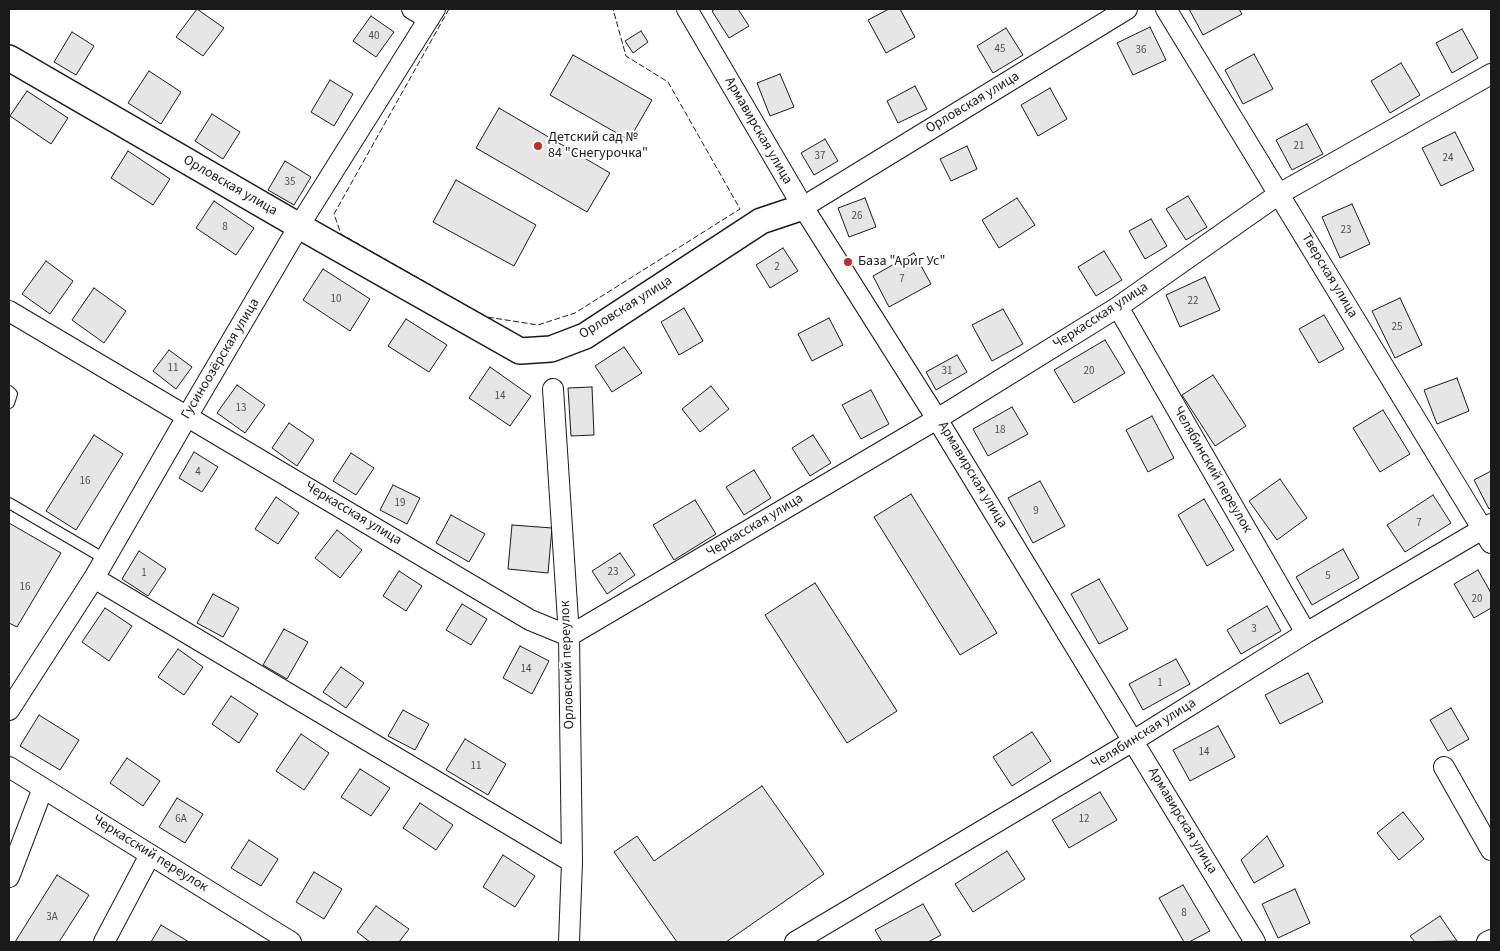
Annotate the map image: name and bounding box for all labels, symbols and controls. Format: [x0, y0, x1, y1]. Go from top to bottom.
house number: 40 [369, 30, 379, 44]
house number: 45 [995, 43, 1005, 57]
house number: 36 [1136, 44, 1146, 58]
street label: Орловская улица [923, 68, 1023, 138]
street label: Армавирская улица [720, 74, 796, 188]
place label: Детский сад № 84 "Снегурочка" [548, 130, 648, 162]
marker: Детский сад № 84 "Снегурочка" [532, 140, 544, 152]
house number: 21 [1294, 140, 1304, 154]
house number: 37 [815, 150, 825, 164]
street label: Орловская улица [180, 152, 280, 220]
house number: 24 [1443, 152, 1453, 166]
house number: 35 [285, 176, 295, 190]
house number: 26 [852, 210, 862, 224]
house number: 8 [222, 221, 228, 235]
house number: 23 [1341, 224, 1351, 238]
street label: Тверская улица [1297, 231, 1361, 321]
place label: База "Ариг Ус" [858, 254, 945, 270]
marker: База "Ариг Ус" [842, 256, 854, 268]
house number: 2 [774, 261, 780, 275]
street label: Орловская улица [577, 273, 675, 343]
house number: 7 [899, 273, 905, 287]
street label: Черкасская улица [1050, 279, 1152, 353]
house number: 10 [331, 293, 341, 307]
house number: 22 [1188, 295, 1198, 309]
street label: Гусиноозёрская улица [178, 296, 264, 422]
house number: 25 [1392, 321, 1402, 335]
house number: 11 [168, 362, 178, 376]
house number: 31 [942, 365, 952, 379]
house number: 20 [1084, 365, 1094, 379]
house number: 14 [495, 390, 505, 404]
house number: 13 [236, 402, 246, 416]
street label: Челябинский переулок [1169, 404, 1255, 536]
street label: Армавирская улица [934, 419, 1010, 531]
house number: 18 [995, 424, 1005, 438]
house number: 4 [195, 466, 201, 480]
house number: 16 [80, 475, 90, 489]
street label: Черкасская улица [302, 478, 404, 550]
street label: Черкасская улица [704, 490, 806, 562]
house number: 19 [395, 497, 405, 511]
house number: 9 [1033, 505, 1039, 519]
house number: 7 [1416, 517, 1422, 531]
house number: 23 [608, 566, 618, 580]
house number: 1 [141, 567, 147, 581]
house number: 5 [1325, 570, 1331, 584]
house number: 16 [20, 581, 30, 595]
house number: 20 [1472, 593, 1482, 607]
street label: Орловский переулок [557, 600, 579, 730]
house number: 3 [1251, 623, 1257, 637]
house number: 14 [521, 663, 531, 677]
house number: 1 [1157, 677, 1163, 691]
street label: Челябинская улица [1089, 695, 1199, 773]
house number: 14 [1199, 746, 1209, 760]
house number: 11 [471, 760, 481, 774]
street label: Армавирская улица [1144, 765, 1220, 877]
street label: Черкасский переулок [89, 812, 211, 896]
house number: 6А [175, 813, 187, 827]
house number: 12 [1079, 813, 1089, 827]
house number: 8 [1181, 907, 1187, 921]
house number: 3А [46, 911, 58, 925]

